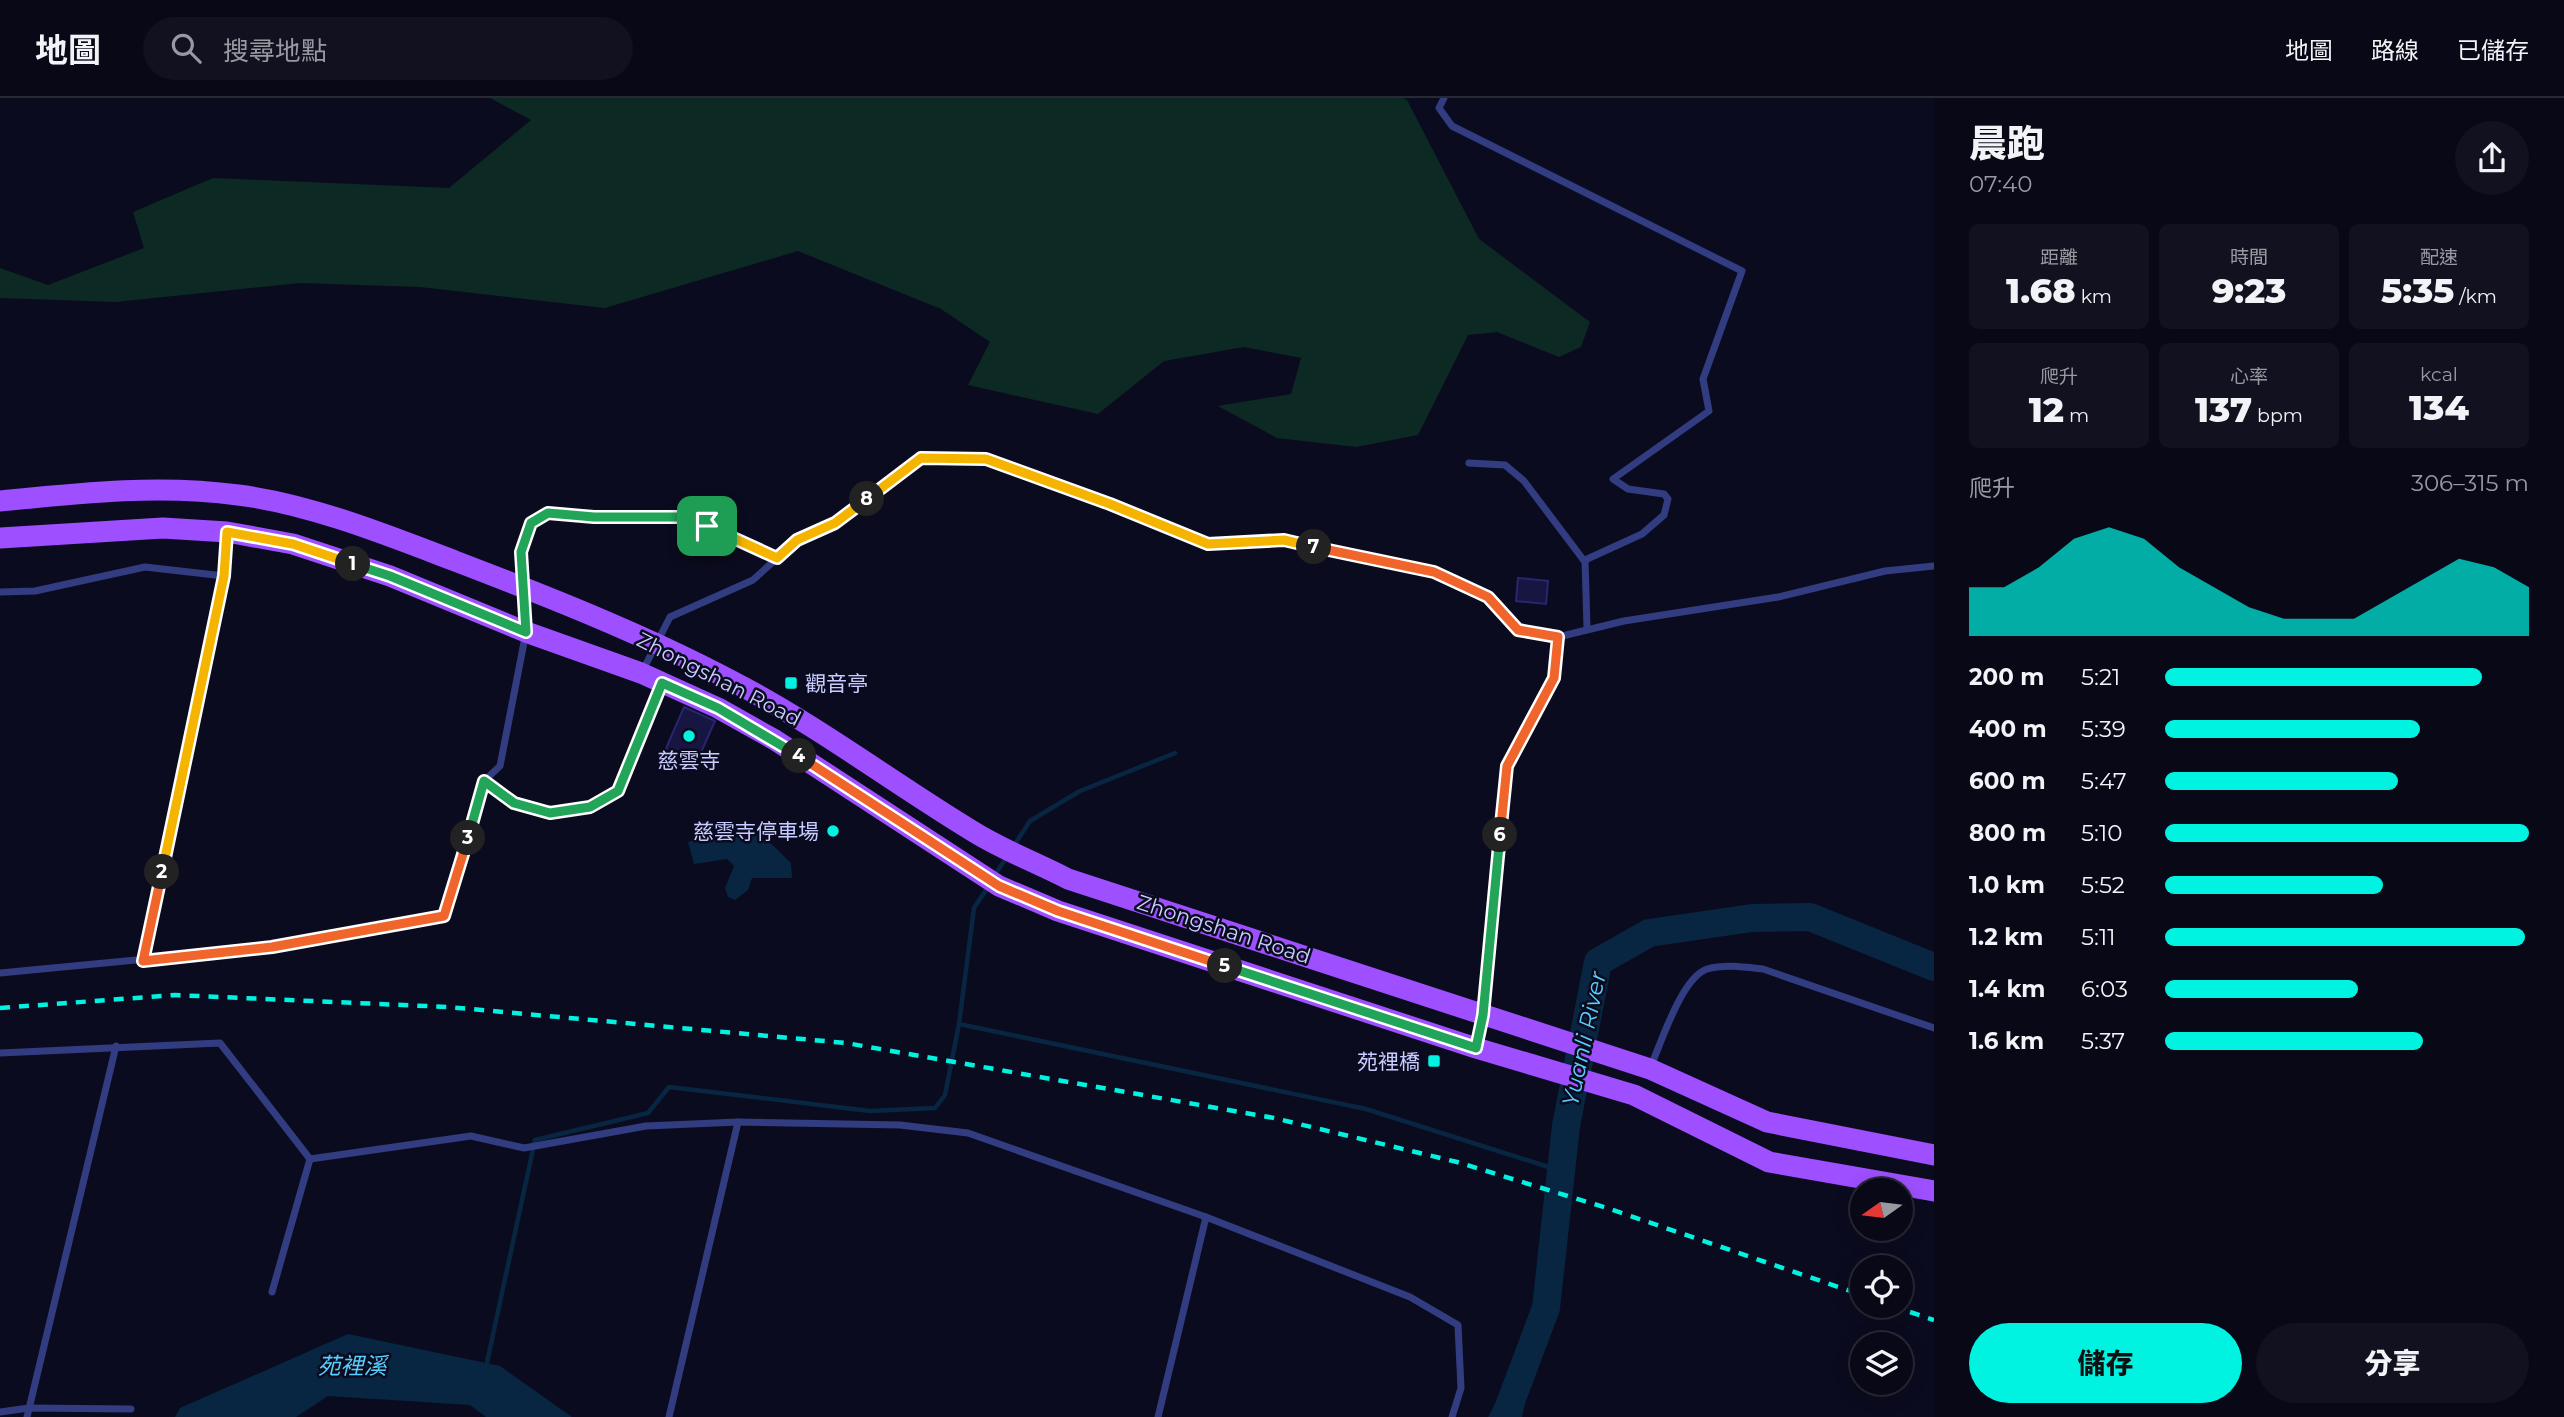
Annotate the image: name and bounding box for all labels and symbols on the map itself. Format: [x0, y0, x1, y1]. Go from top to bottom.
pin: 8 [850, 482, 884, 516]
pin [677, 496, 737, 556]
pin: 7 [1296, 530, 1332, 564]
pin: 1 [336, 546, 370, 582]
street label: Zhongshan Road [633, 627, 805, 731]
place label: 觀音亭 [805, 671, 868, 696]
marker: 觀音亭 [783, 675, 799, 691]
marker: 慈雲寺 [681, 728, 697, 744]
pin: 4 [782, 738, 816, 774]
place label: 慈雲寺 [658, 748, 721, 773]
pin: 6 [1482, 818, 1518, 852]
place label: 慈雲寺停車場 [693, 819, 819, 844]
pin: 3 [450, 820, 486, 856]
marker: 慈雲寺停車場 [825, 823, 841, 839]
pin: 2 [144, 854, 180, 890]
street label: Zhongshan Road [1134, 889, 1314, 969]
pin: 5 [1208, 948, 1242, 984]
water label: Yuanli River [1556, 968, 1612, 1109]
place label: 苑裡橋 [1357, 1049, 1420, 1074]
marker: 苑裡橋 [1426, 1053, 1442, 1069]
north arrow [1850, 1178, 1913, 1241]
water label: 苑裡溪 [318, 1352, 390, 1380]

